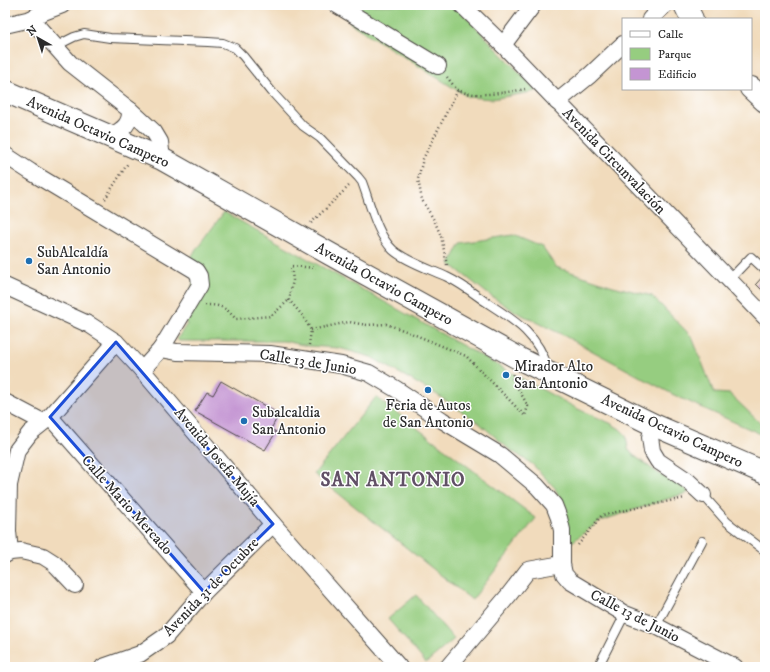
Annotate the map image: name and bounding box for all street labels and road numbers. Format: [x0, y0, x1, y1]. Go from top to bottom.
street label: Avenida Octavio Campero [24, 92, 172, 172]
street label: Avenida Circunvalación [558, 104, 670, 218]
street label: Avenida Octavio Campero [312, 238, 456, 330]
street label: Calle 13 de Junio [258, 345, 358, 379]
street label: Avenida Octavio Campero [598, 390, 746, 472]
street label: Avenida Josefa Mujía [170, 403, 265, 511]
street label: Calle Mario Mercado [77, 451, 177, 559]
street label: Avenida 31 de Octubre [159, 534, 263, 640]
street label: Calle 13 de Junio [587, 585, 683, 647]

